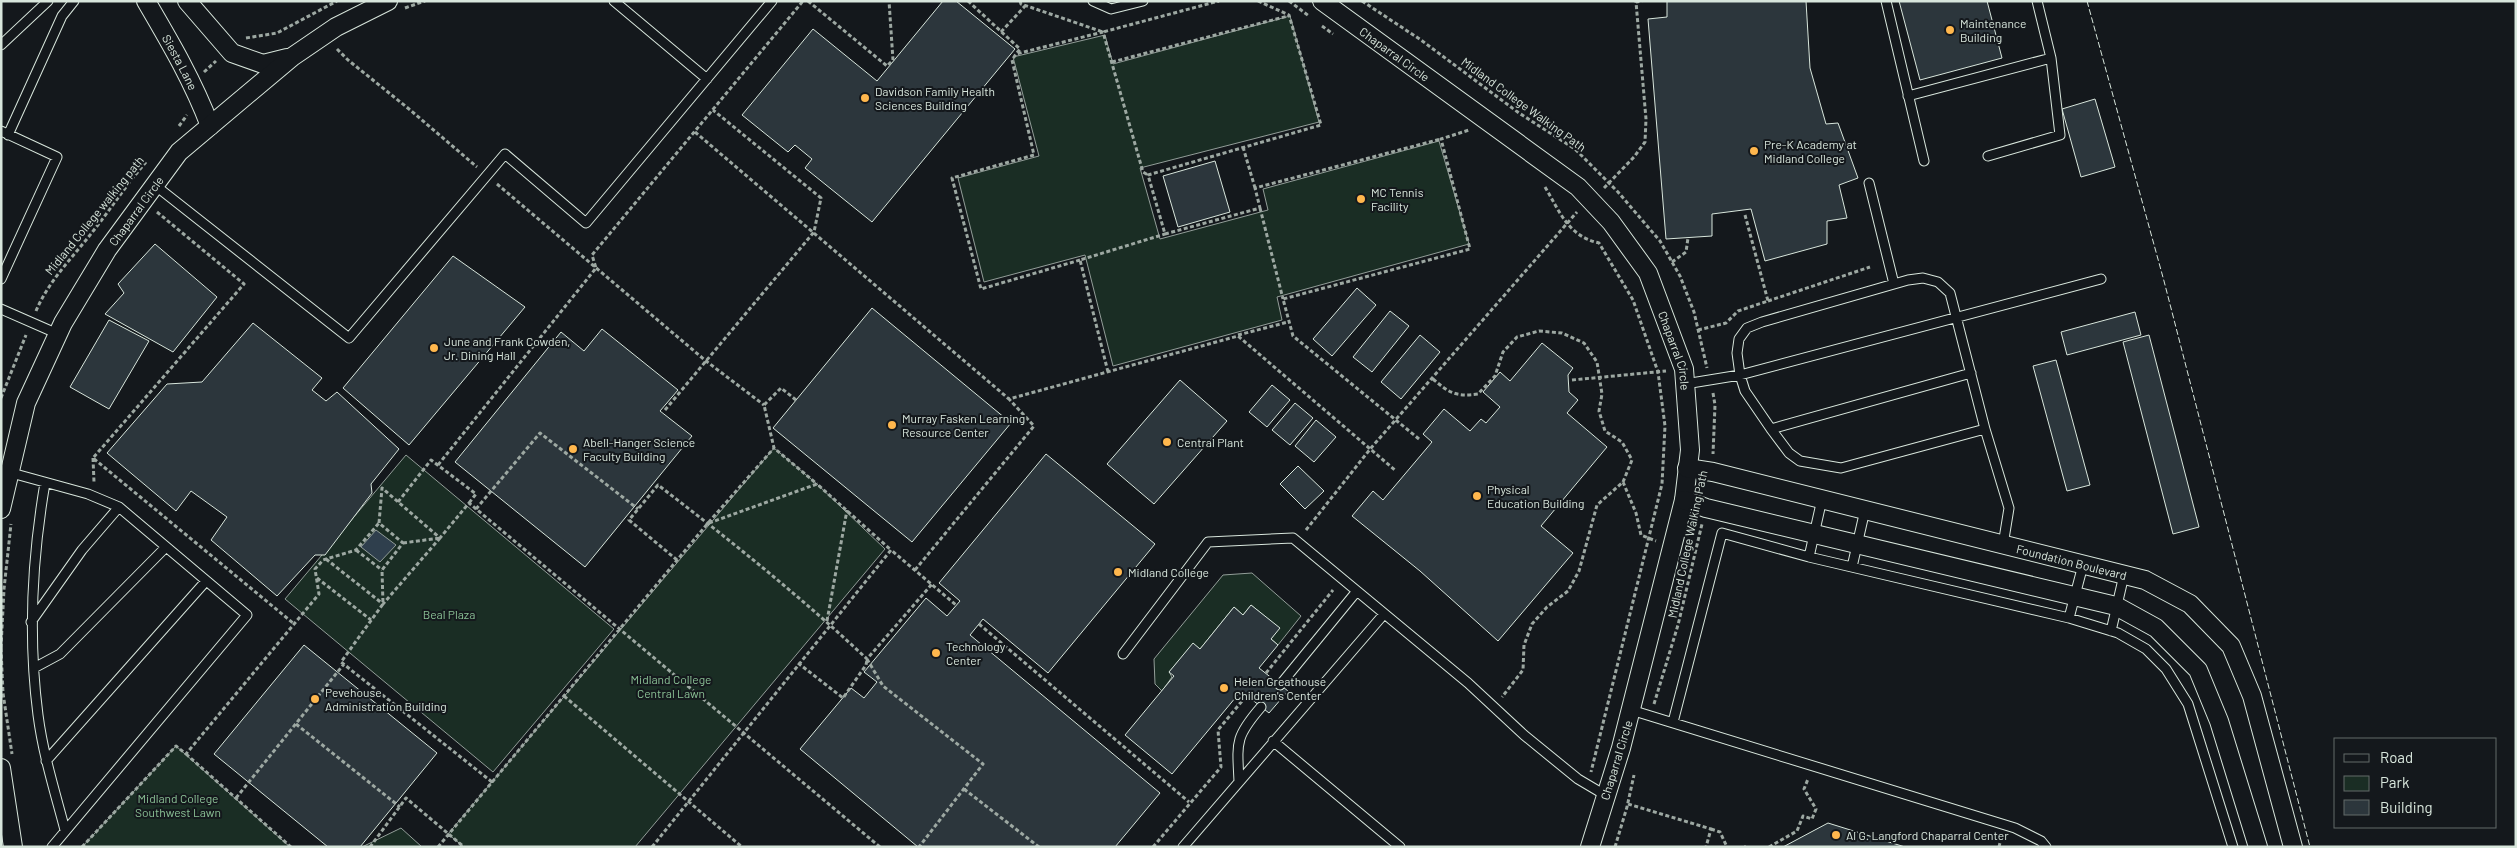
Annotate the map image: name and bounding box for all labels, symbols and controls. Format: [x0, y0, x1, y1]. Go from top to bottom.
place label: Maintenance Building [1960, 16, 2026, 44]
street label: Chaparral Circle [1357, 24, 1432, 84]
marker: Maintenance Building [1944, 24, 1956, 36]
street label: Siesta Lane [160, 32, 201, 92]
street label: Midland College Walking Path [1459, 54, 1589, 154]
place label: Davidson Family Health Sciences Building [875, 84, 995, 112]
marker: Davidson Family Health Sciences Building [859, 92, 871, 104]
place label: Pre-K Academy at Midland College [1764, 137, 1857, 165]
marker: Pre-K Academy at Midland College [1748, 145, 1760, 157]
street label: Midland College walking path [42, 153, 146, 277]
street label: Chaparral Circle [106, 173, 166, 248]
place label: MC Tennis Facility [1371, 185, 1424, 213]
marker: MC Tennis Facility [1355, 193, 1367, 205]
street label: Chaparral Circle [1656, 309, 1693, 391]
place label: June and Frank Cowden, Jr. Dining Hall [444, 334, 570, 362]
marker: June and Frank Cowden, Jr. Dining Hall [428, 342, 440, 354]
place label: Murray Fasken Learning Resource Center [902, 411, 1025, 439]
marker: Murray Fasken Learning Resource Center [886, 419, 898, 431]
place label: Abell-Hanger Science Faculty Building [583, 435, 695, 463]
place label: Central Plant [1177, 435, 1244, 449]
marker: Central Plant [1161, 436, 1173, 448]
marker: Abell-Hanger Science Faculty Building [567, 443, 579, 455]
street label: Midland College Walking Path [1664, 469, 1710, 619]
place label: Physical Education Building [1487, 482, 1585, 510]
marker: Physical Education Building [1471, 490, 1483, 502]
street label: Foundation Boulevard [2015, 541, 2128, 582]
place label: Midland College [1128, 565, 1209, 579]
marker: Midland College [1112, 566, 1124, 578]
park label: Beal Plaza [423, 607, 475, 621]
place label: Technology Center [946, 639, 1006, 667]
marker: Technology Center [930, 647, 942, 659]
park label: Midland College Central Lawn [631, 672, 711, 700]
place label: Helen Greathouse Children's Center [1234, 674, 1326, 702]
marker: Helen Greathouse Children's Center [1218, 682, 1230, 694]
place label: Pevehouse Administration Building [325, 685, 447, 713]
marker: Pevehouse Administration Building [309, 693, 321, 705]
street label: Chaparral Circle [1597, 718, 1635, 802]
legend [2334, 738, 2497, 828]
text: Road [2380, 748, 2413, 766]
text: Park [2380, 773, 2410, 791]
park label: Midland College Southwest Lawn [135, 791, 221, 819]
text: Building [2380, 798, 2433, 816]
place label: Al G. Langford Chaparral Center [1846, 828, 2009, 842]
marker: Al G. Langford Chaparral Center [1830, 829, 1842, 841]

